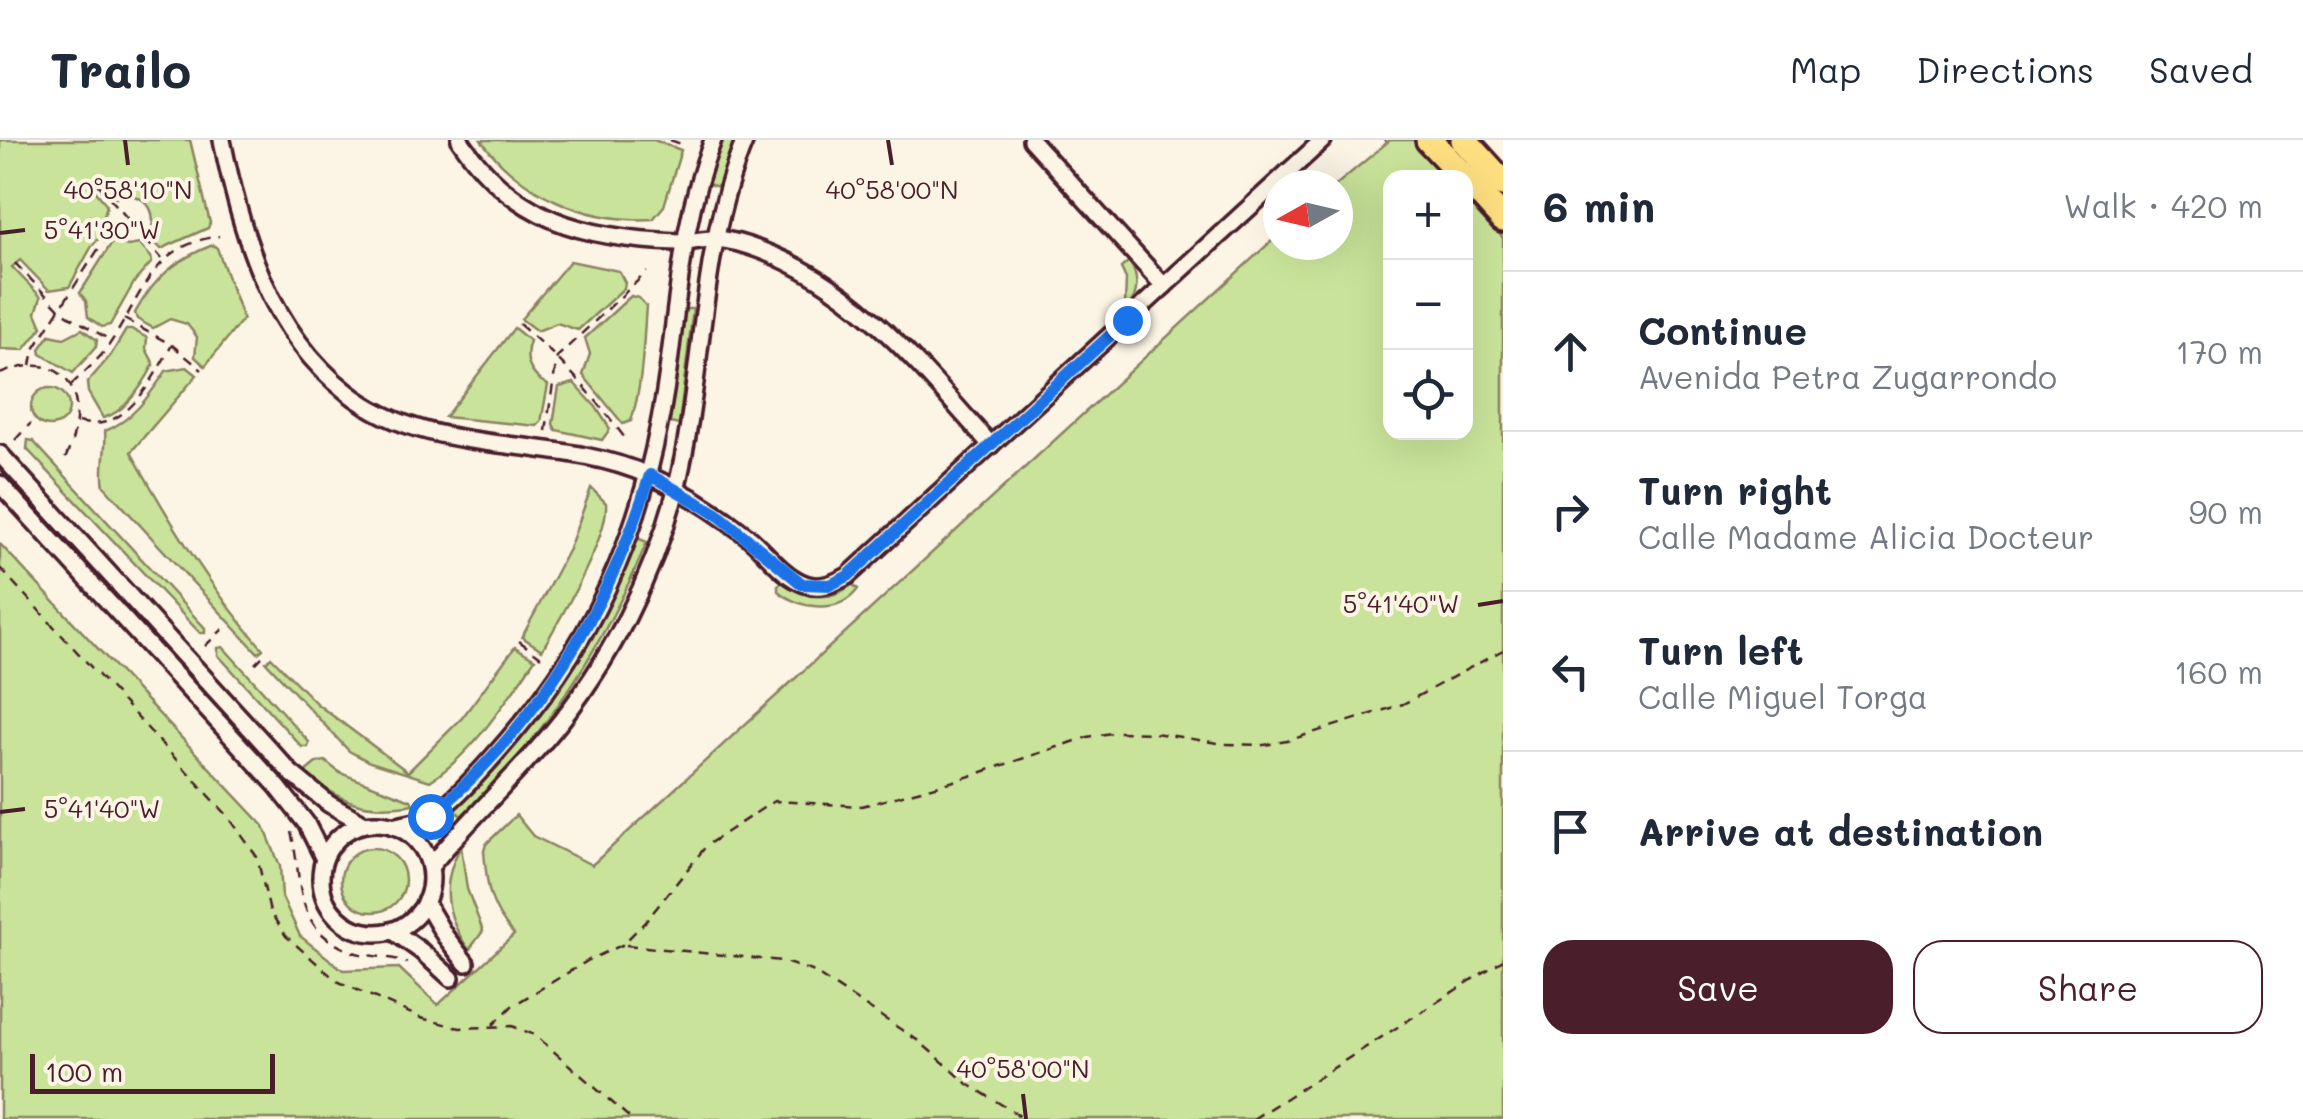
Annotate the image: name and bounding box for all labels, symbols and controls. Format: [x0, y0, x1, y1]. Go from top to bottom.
text: Trailo [50, 38, 191, 100]
text: Map [1790, 46, 1861, 92]
text: Directions [1916, 46, 2094, 92]
text: Saved [2149, 46, 2253, 92]
north arrow [1263, 170, 1353, 260]
map controls [1383, 170, 1473, 440]
button: + [1383, 170, 1473, 260]
text: 40°58'10"N [64, 173, 192, 205]
text: 40°58'00"N [825, 173, 959, 205]
text: 6 min [1543, 178, 1655, 233]
text: Walk · 420 m [2063, 184, 2263, 226]
text: 5°41'30"W [44, 213, 160, 245]
button: − [1383, 260, 1473, 350]
route end [1105, 298, 1151, 344]
text: Continue [1638, 305, 1807, 355]
icon: ahead [1543, 324, 1598, 379]
text: 170 m [2175, 330, 2263, 372]
button: locate [1383, 350, 1473, 440]
text: Avenida Petra Zugarrondo [1638, 355, 2057, 397]
text: Turn right [1638, 465, 1832, 515]
icon: right [1543, 484, 1598, 539]
text: 90 m [2189, 490, 2263, 532]
text: Calle Madame Alicia Docteur [1638, 515, 2094, 557]
text: 5°41'40"W [1343, 587, 1459, 619]
text: Turn left [1638, 625, 1804, 675]
icon: left [1543, 644, 1598, 699]
text: 160 m [2174, 650, 2263, 692]
text: Calle Miguel Torga [1638, 675, 1928, 717]
text: 5°41'40"W [44, 792, 160, 824]
route start [408, 794, 454, 840]
icon: arrive [1543, 804, 1598, 859]
text: Arrive at destination [1638, 806, 2043, 856]
button: Save [1543, 940, 1893, 1034]
button: Share [1913, 940, 2263, 1034]
scale bar [30, 1049, 275, 1094]
text: 40°58'00"N [956, 1052, 1090, 1084]
text: 100 m [45, 1053, 123, 1089]

